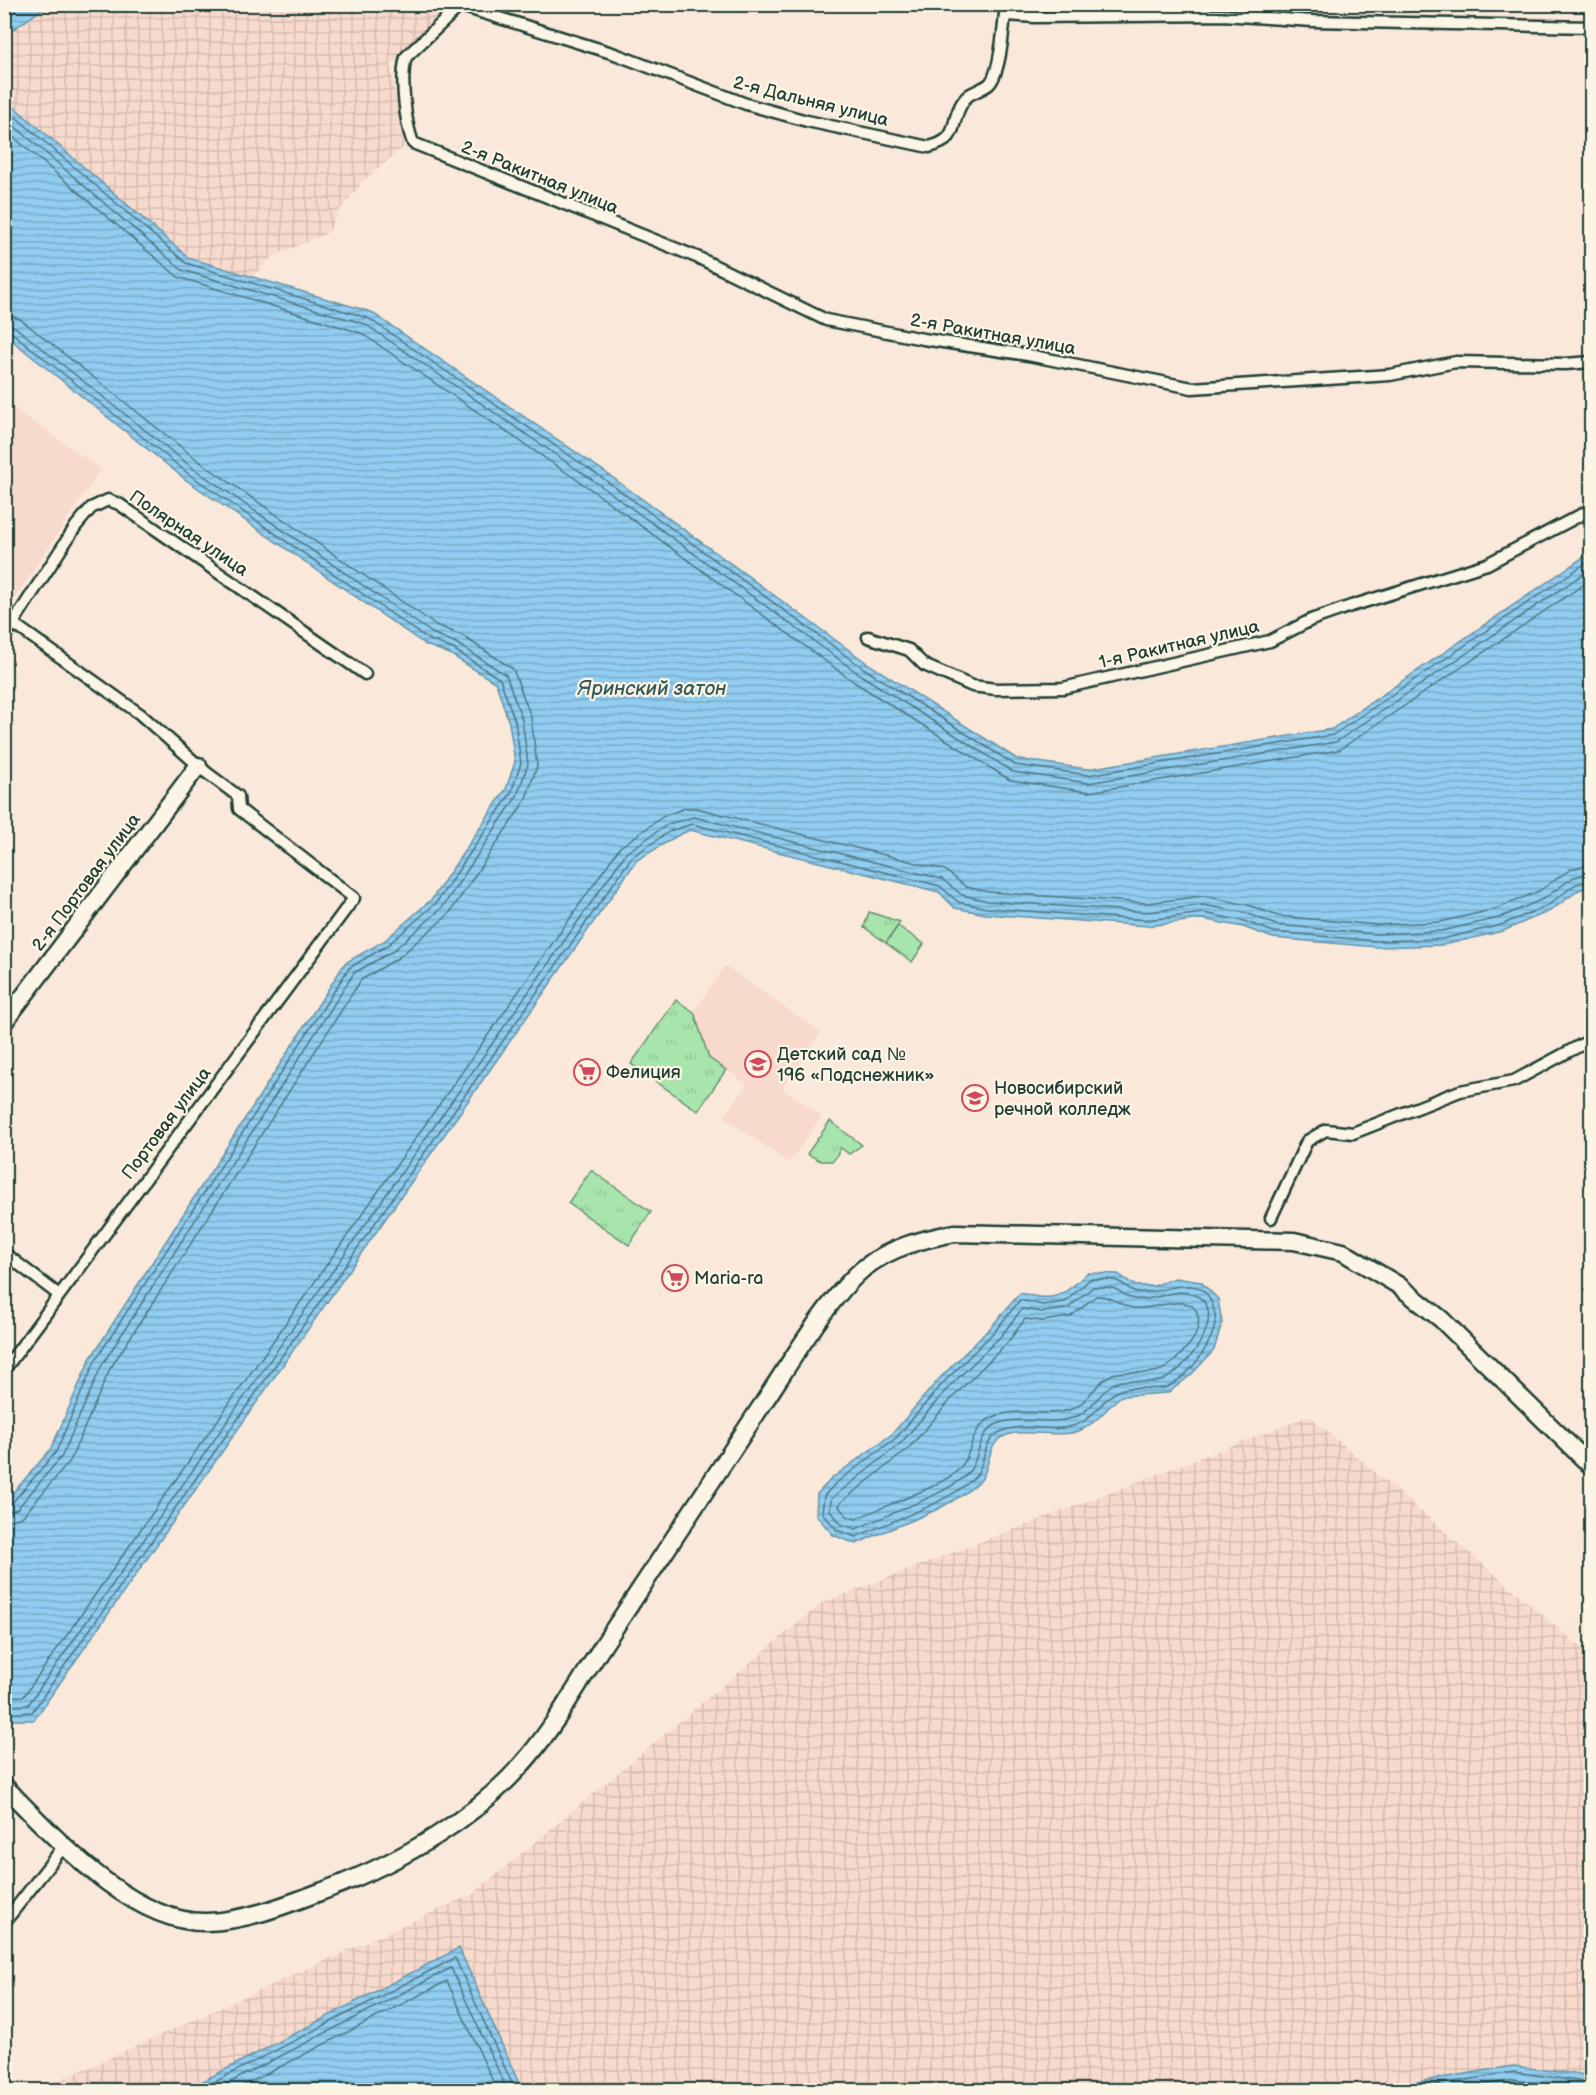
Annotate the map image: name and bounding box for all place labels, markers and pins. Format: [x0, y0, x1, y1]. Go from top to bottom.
place label: Детский сад № 196 «Подснежник» [777, 1044, 934, 1086]
school or university icon: Детский сад № 196 «Подснежник» [743, 1049, 773, 1079]
supermarket icon: Фелиция [572, 1057, 602, 1087]
place label: Фелиция [606, 1062, 681, 1083]
place label: Новосибирский речной колледж [994, 1078, 1131, 1120]
school or university icon: Новосибирский речной колледж [960, 1083, 990, 1113]
supermarket icon: Maria-ra [660, 1263, 690, 1293]
place label: Maria-ra [694, 1268, 764, 1289]

